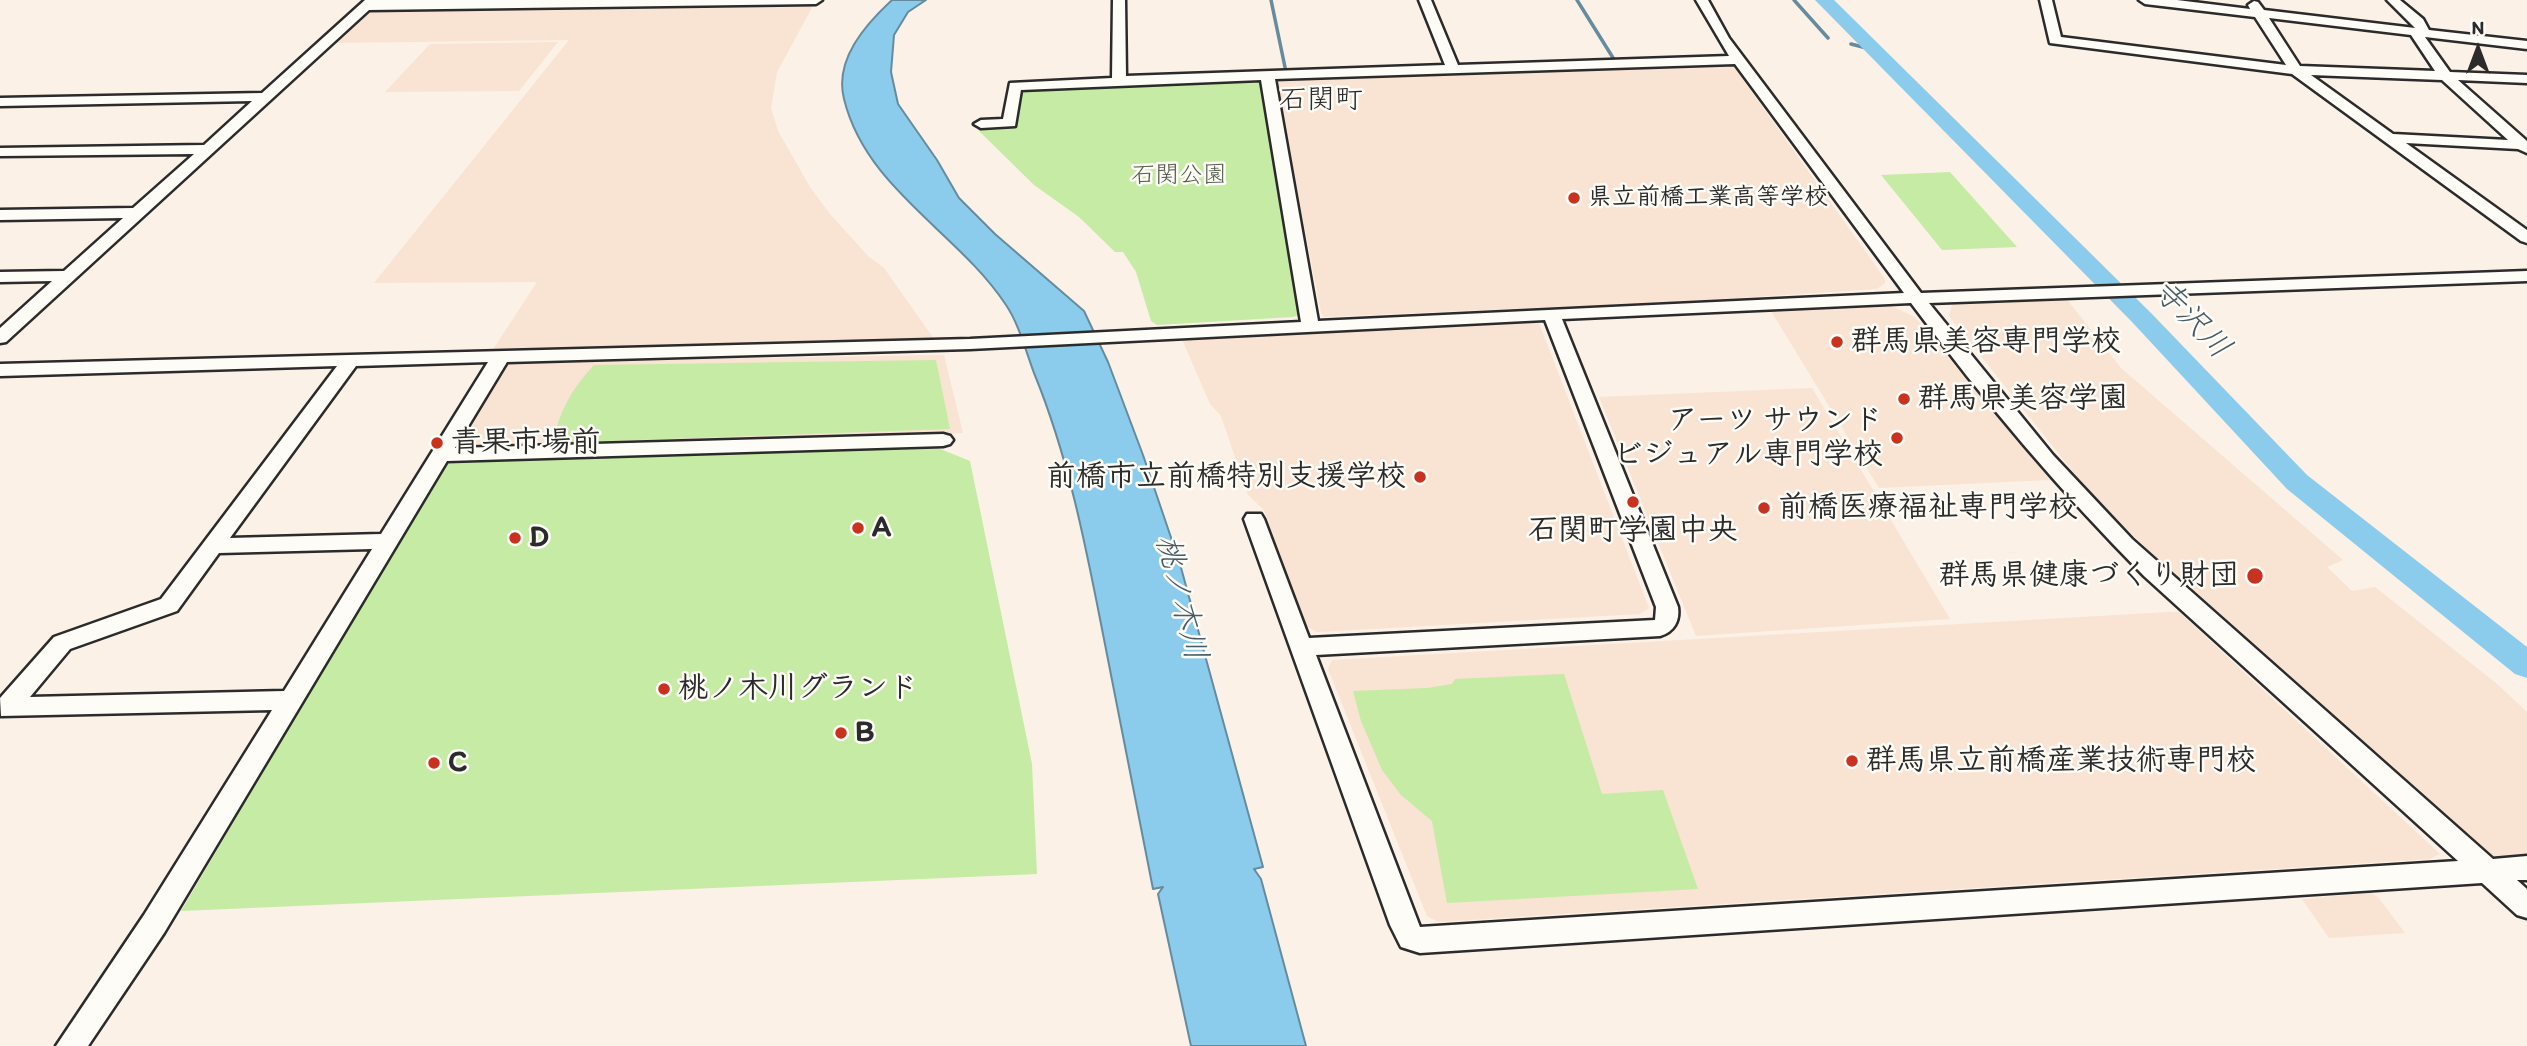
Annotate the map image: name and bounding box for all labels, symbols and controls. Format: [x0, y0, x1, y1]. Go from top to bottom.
north arrow [2443, 14, 2513, 84]
text: N [2472, 16, 2484, 39]
district label: 石関町 [1279, 84, 1363, 118]
park label: 石関公園 [1131, 162, 1227, 190]
place label: 県立前橋工業高等学校 [1588, 184, 1828, 212]
marker: 県立前橋工業高等学校 [1566, 190, 1582, 206]
water label: 寺沢川 [2144, 272, 2238, 368]
place label: 群馬県美容専門学校 [1851, 324, 2121, 360]
marker: 群馬県美容専門学校 [1829, 334, 1845, 350]
place label: 群馬県美容学園 [1918, 381, 2128, 417]
marker: 群馬県美容学園 [1896, 391, 1912, 407]
place label: アーツ サウンド ビジュアル専門学校 [1613, 403, 1883, 474]
place label: 青果市場前 [451, 425, 601, 461]
marker: アーツ サウンド ビジュアル専門学校 [1889, 430, 1905, 446]
marker: 青果市場前 [429, 435, 445, 451]
place label: 前橋市立前橋特別支援学校 [1046, 459, 1406, 495]
marker: 前橋市立前橋特別支援学校 [1412, 469, 1428, 485]
place label: 前橋医療福祉専門学校 [1778, 490, 2078, 526]
marker: 石関町学園中央 [1625, 494, 1641, 510]
marker: 前橋医療福祉専門学校 [1756, 500, 1772, 516]
place label: A [872, 510, 891, 546]
place label: 石関町学園中央 [1528, 513, 1738, 549]
place label: D [529, 520, 549, 556]
marker: A [850, 520, 866, 536]
marker: D [507, 530, 523, 546]
water label: 桃ノ木川 [1146, 531, 1214, 665]
place label: 群馬県健康づくり財団 [1939, 558, 2239, 594]
marker: 群馬県健康づくり財団 [2245, 566, 2265, 586]
place label: 桃ノ木川グランド [678, 671, 918, 707]
marker: 桃ノ木川グランド [656, 681, 672, 697]
place label: B [855, 715, 874, 751]
marker: B [833, 725, 849, 741]
place label: 群馬県立前橋産業技術専門校 [1866, 743, 2256, 779]
place label: C [448, 745, 467, 781]
marker: 群馬県立前橋産業技術専門校 [1844, 753, 1860, 769]
marker: C [426, 755, 442, 771]

